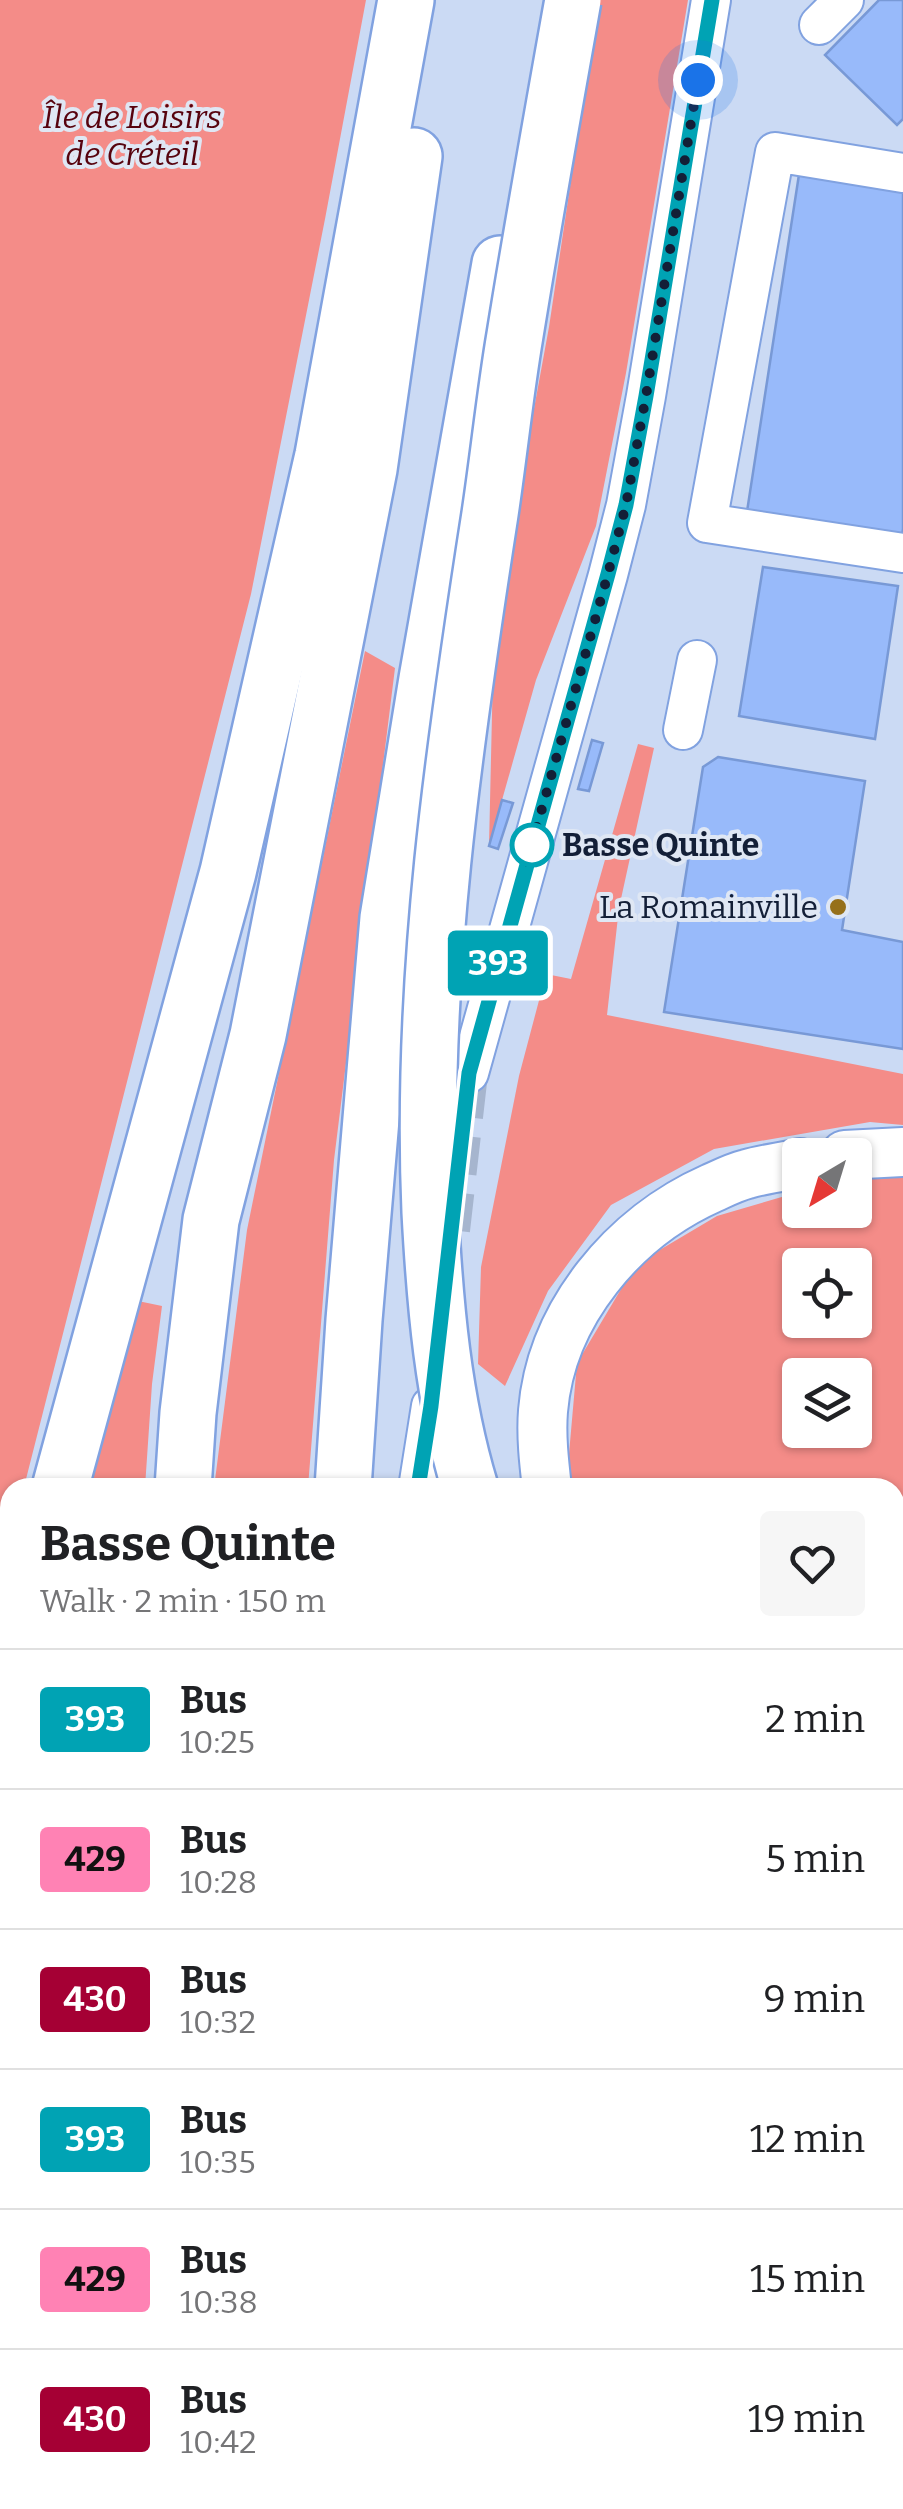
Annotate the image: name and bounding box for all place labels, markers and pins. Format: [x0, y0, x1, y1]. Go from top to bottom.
marker: Basse Quinte [511, 824, 553, 866]
place label: Basse Quinte [562, 826, 759, 864]
place label: La Romainville [599, 888, 818, 926]
marker: La Romainville [827, 896, 849, 918]

